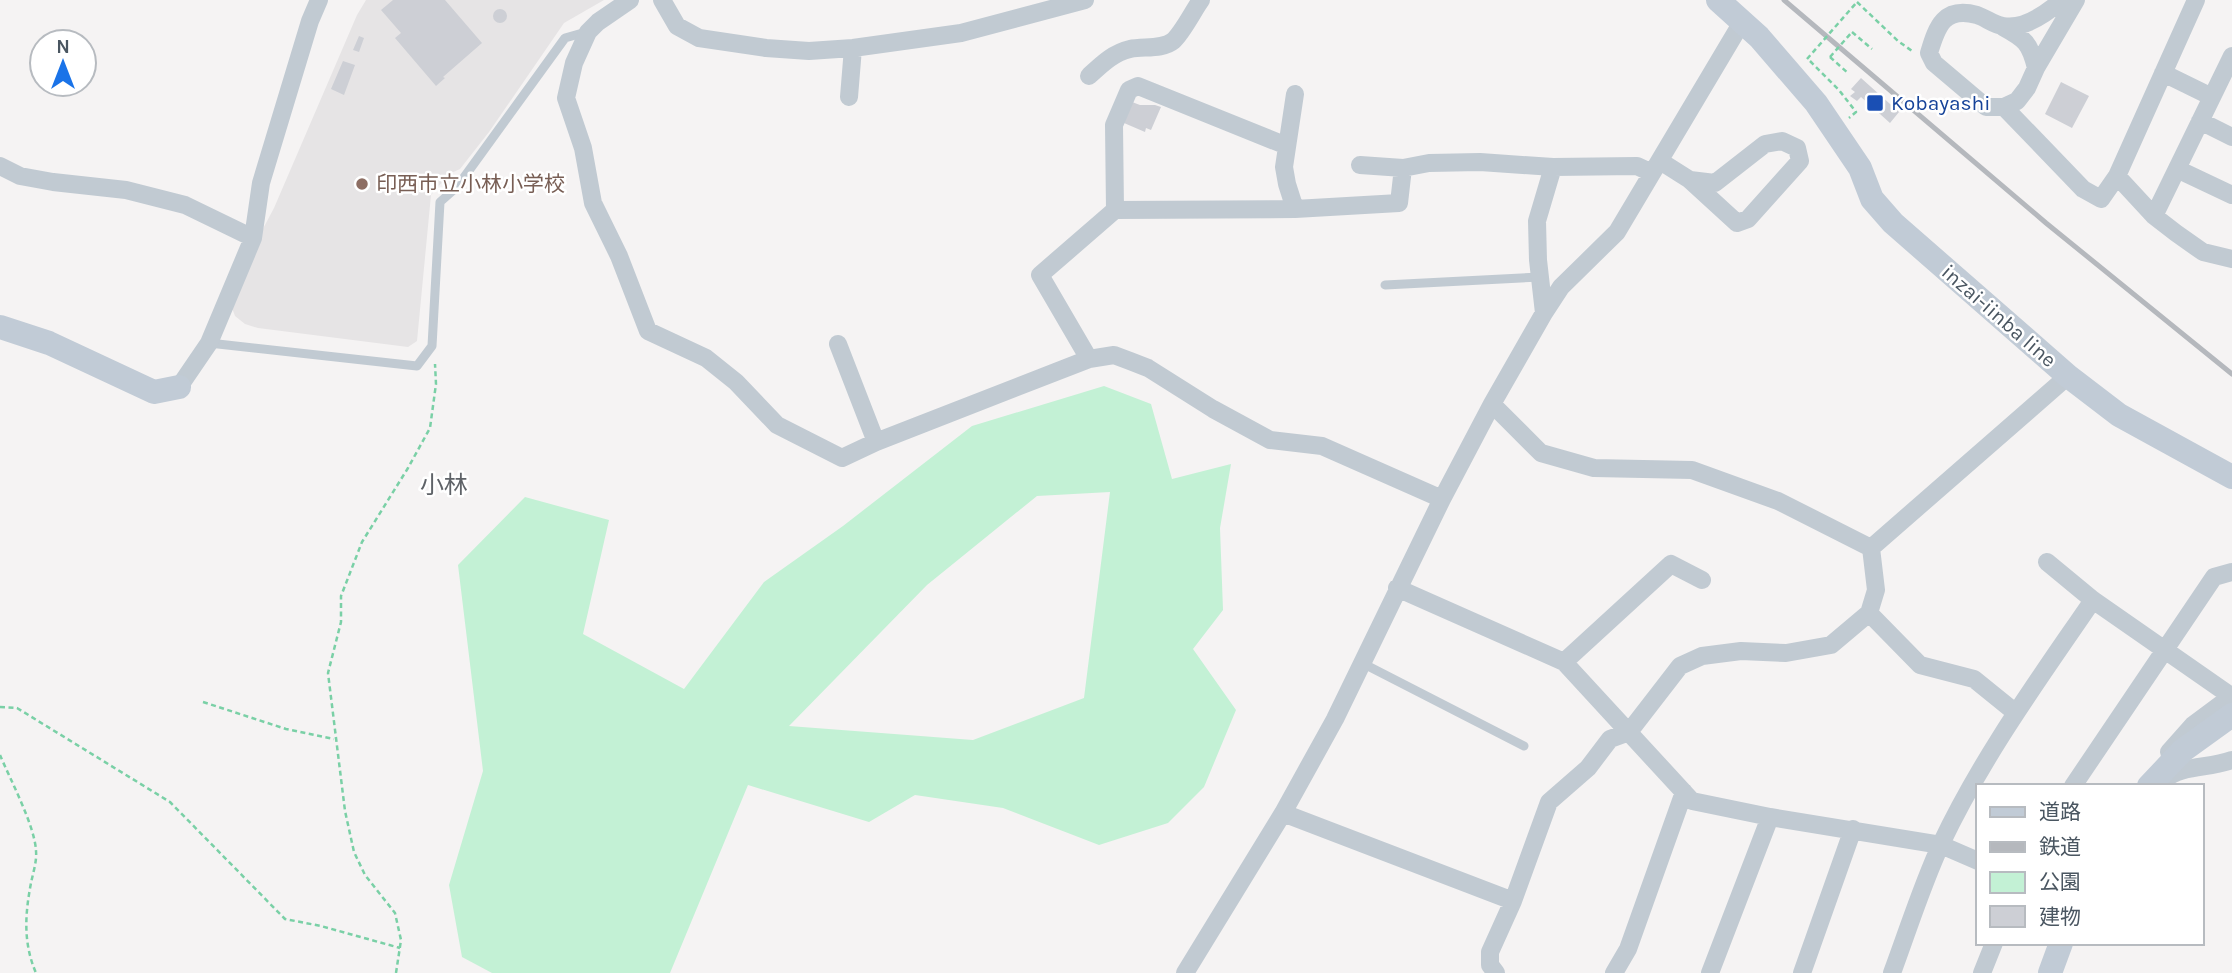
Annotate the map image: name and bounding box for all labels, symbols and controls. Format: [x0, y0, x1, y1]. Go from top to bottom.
north arrow [28, 28, 98, 98]
text: N [56, 36, 70, 58]
place label: Kobayashi [1891, 91, 1991, 115]
marker: Kobayashi [1865, 93, 1885, 113]
place label: 印西市立小林小学校 [376, 172, 565, 196]
marker: 印西市立小林小学校 [354, 176, 370, 192]
street label: inzai-iinba line [1937, 260, 2061, 372]
district label: 小林 [420, 471, 468, 499]
legend [1976, 784, 2204, 945]
text: 道路 [2039, 800, 2081, 824]
text: 鉄道 [2039, 835, 2081, 859]
text: 公園 [2039, 870, 2081, 894]
text: 建物 [2039, 905, 2081, 929]

